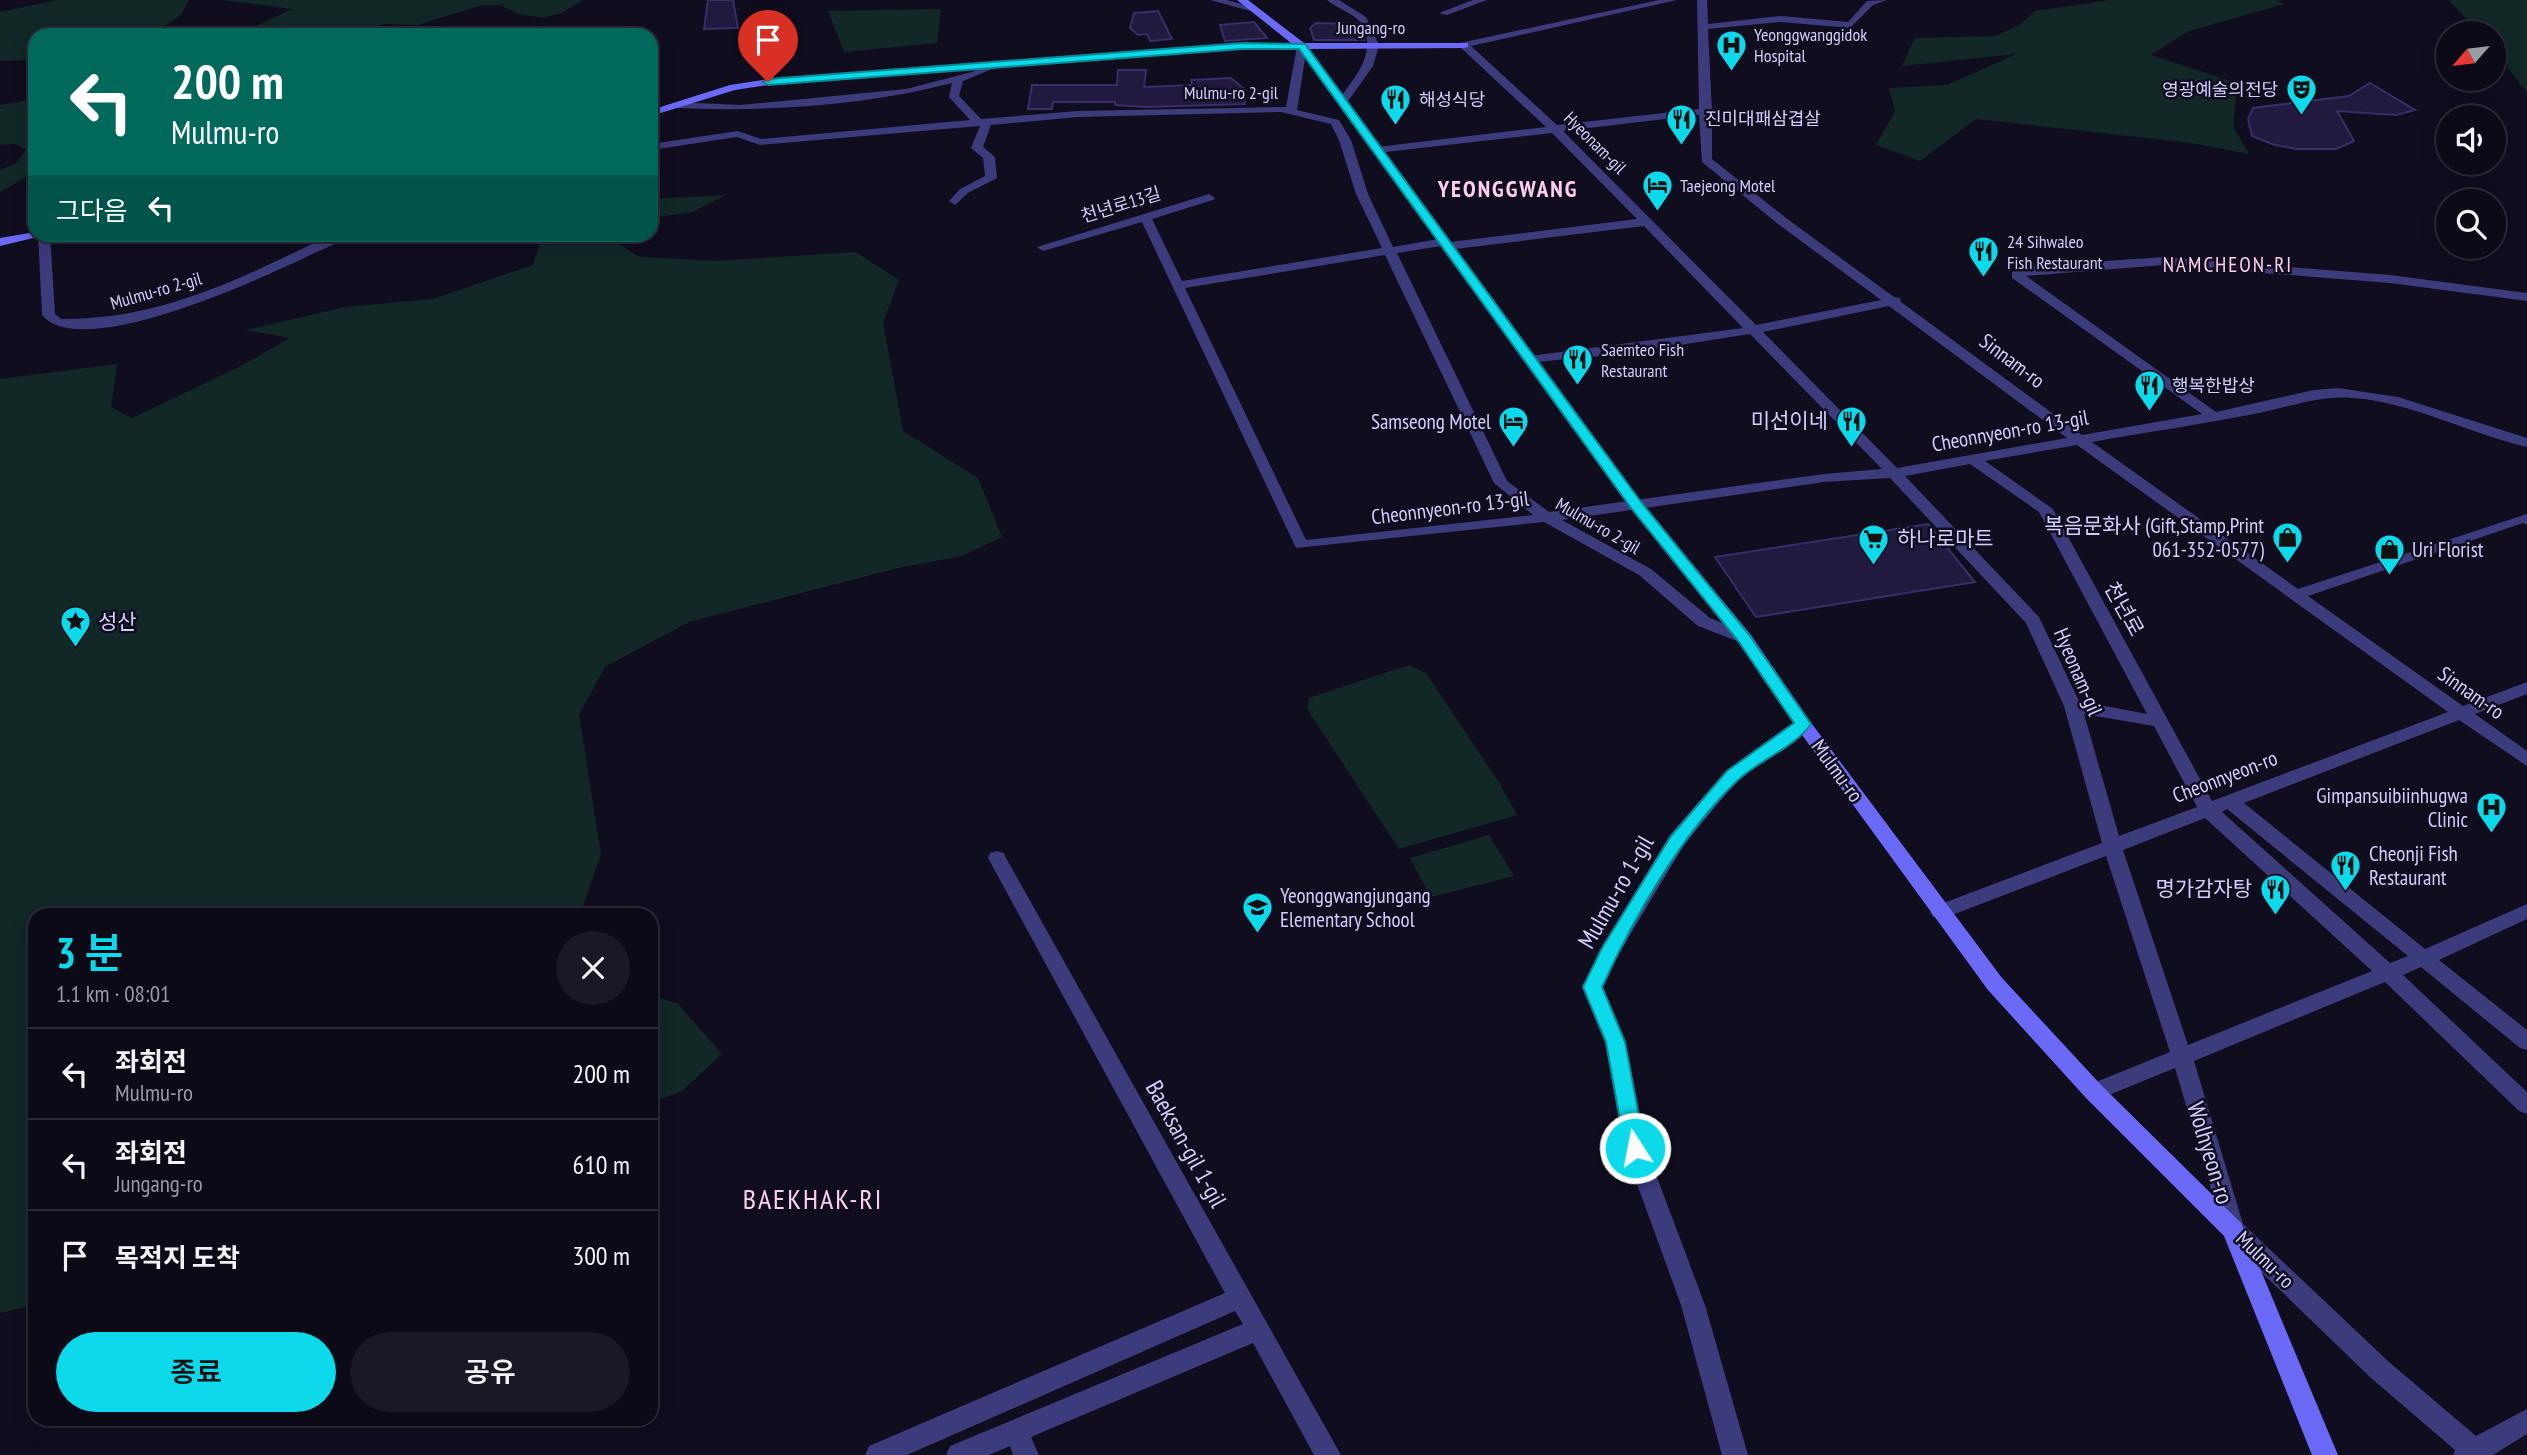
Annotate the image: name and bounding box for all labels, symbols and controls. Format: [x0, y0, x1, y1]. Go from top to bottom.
pin [738, 10, 798, 82]
street label: Jungang-ro [1336, 16, 1406, 39]
icon: arrive [749, 21, 787, 59]
north arrow [2436, 21, 2506, 91]
map controls [2436, 21, 2506, 259]
place label: Yeonggwanggidok Hospital [1754, 23, 1867, 67]
hospital icon: Yeonggwanggidok Hospital [1714, 28, 1748, 72]
text: 200 m [171, 49, 284, 113]
icon: left [56, 56, 147, 147]
theatre icon: 영광예술의전당 [2284, 73, 2318, 117]
place label: 영광예술의전당 [2162, 78, 2278, 101]
street label: Mulmu-ro 2-gil [1184, 81, 1279, 104]
restaurant icon: 해성식당 [1379, 83, 1413, 127]
place label: 해성식당 [1419, 88, 1485, 111]
restaurant icon: 진미대패삼겹살 [1665, 102, 1699, 146]
button: sound [2436, 105, 2506, 175]
street label: Hyeonam-gil [1559, 106, 1632, 179]
place label: 진미대패삼겹살 [1705, 107, 1821, 130]
text: Mulmu-ro [171, 111, 279, 153]
hotel icon: Taejeong Motel [1640, 169, 1674, 213]
district label: YEONGGWANG [1437, 174, 1578, 203]
place label: Taejeong Motel [1680, 174, 1776, 197]
street label: 천년로13길 [1078, 181, 1164, 228]
icon: left [142, 189, 180, 227]
button: search [2436, 189, 2506, 259]
text: 그다음 [56, 194, 128, 227]
place label: 24 Sihwaleo Fish Restaurant [2007, 230, 2103, 274]
restaurant icon: 24 Sihwaleo Fish Restaurant [1967, 235, 2001, 279]
district label: NAMCHEON-RI [2163, 251, 2293, 278]
street label: Mulmu-ro 2-gil [108, 266, 205, 315]
street label: Sinnam-ro [1974, 327, 2050, 394]
place label: Saemteo Fish Restaurant [1601, 338, 1684, 382]
restaurant icon: Saemteo Fish Restaurant [1561, 343, 1595, 387]
restaurant icon: 행복한밥상 [2132, 369, 2166, 413]
place label: 행복한밥상 [2172, 374, 2255, 397]
street label: Cheonnyeon-ro 13-gil [1930, 403, 2090, 458]
restaurant icon: 미선이네 [1834, 404, 1868, 448]
hotel icon: Samseong Motel [1497, 405, 1531, 449]
place label: 미선이네 [1751, 407, 1828, 434]
place label: Samseong Motel [1371, 408, 1491, 435]
street label: Cheonnyeon-ro 13-gil [1370, 484, 1530, 531]
street label: Mulmu-ro 2-gil [1552, 492, 1645, 559]
place label: 복음문화사 (Gift,Stamp,Print 061-352-0577) [2044, 512, 2264, 563]
shop icon: 복음문화사 (Gift,Stamp,Print 061-352-0577) [2270, 521, 2304, 565]
supermarket icon: 하나로마트 [1857, 522, 1891, 566]
place label: 하나로마트 [1897, 525, 1994, 552]
shop icon: Uri Florist [2372, 533, 2406, 577]
place label: Uri Florist [2412, 536, 2484, 563]
street label: 천년로 [2099, 577, 2150, 641]
place icon: 성산 [58, 605, 92, 649]
place label: 성산 [98, 608, 137, 635]
street label: Hyeonam-gil [2048, 624, 2109, 720]
street label: Sinnam-ro [2433, 660, 2510, 725]
street label: Mulmu-ro [1806, 734, 1869, 807]
street label: Cheonnyeon-ro [2168, 744, 2281, 809]
place label: Gimpansuibiinhugwa Clinic [2316, 782, 2469, 833]
hospital icon: Gimpansuibiinhugwa Clinic [2474, 791, 2508, 835]
street label: Mulmu-ro 1-gil [1571, 829, 1661, 954]
place label: Cheonji Fish Restaurant [2369, 840, 2458, 891]
restaurant icon: Cheonji Fish Restaurant [2329, 849, 2363, 893]
restaurant icon: 명가감자탕 [2258, 872, 2292, 916]
place label: 명가감자탕 [2155, 875, 2252, 902]
place label: Yeonggwangjungang Elementary School [1280, 882, 1431, 933]
school or university icon: Yeonggwangjungang Elementary School [1240, 891, 1274, 935]
text: 3 분 [56, 925, 123, 980]
button: close [556, 931, 630, 1005]
text: 1.1 km · 08:01 [56, 979, 170, 1008]
text: 좌회전 [115, 1045, 187, 1078]
icon: left [56, 1055, 94, 1093]
text: 200 m [572, 1057, 630, 1090]
street label: Baeksan-gil 1-gil [1139, 1075, 1234, 1213]
text: Mulmu-ro [115, 1078, 193, 1107]
street label: Wolhyeon-ro [2180, 1098, 2241, 1208]
position arrow [1598, 1111, 1672, 1185]
text: 좌회전 [115, 1136, 187, 1169]
icon: left [56, 1146, 94, 1184]
text: 610 m [572, 1148, 630, 1181]
text: Jungang-ro [115, 1169, 203, 1198]
district label: BAEKHAK-RI [743, 1180, 883, 1217]
street label: Mulmu-ro [2230, 1225, 2300, 1294]
icon: arrive [56, 1237, 94, 1275]
text: 300 m [572, 1239, 630, 1272]
text: 목적지 도착 [115, 1241, 240, 1274]
button: 종료 [56, 1332, 336, 1412]
button: 공유 [350, 1332, 630, 1412]

